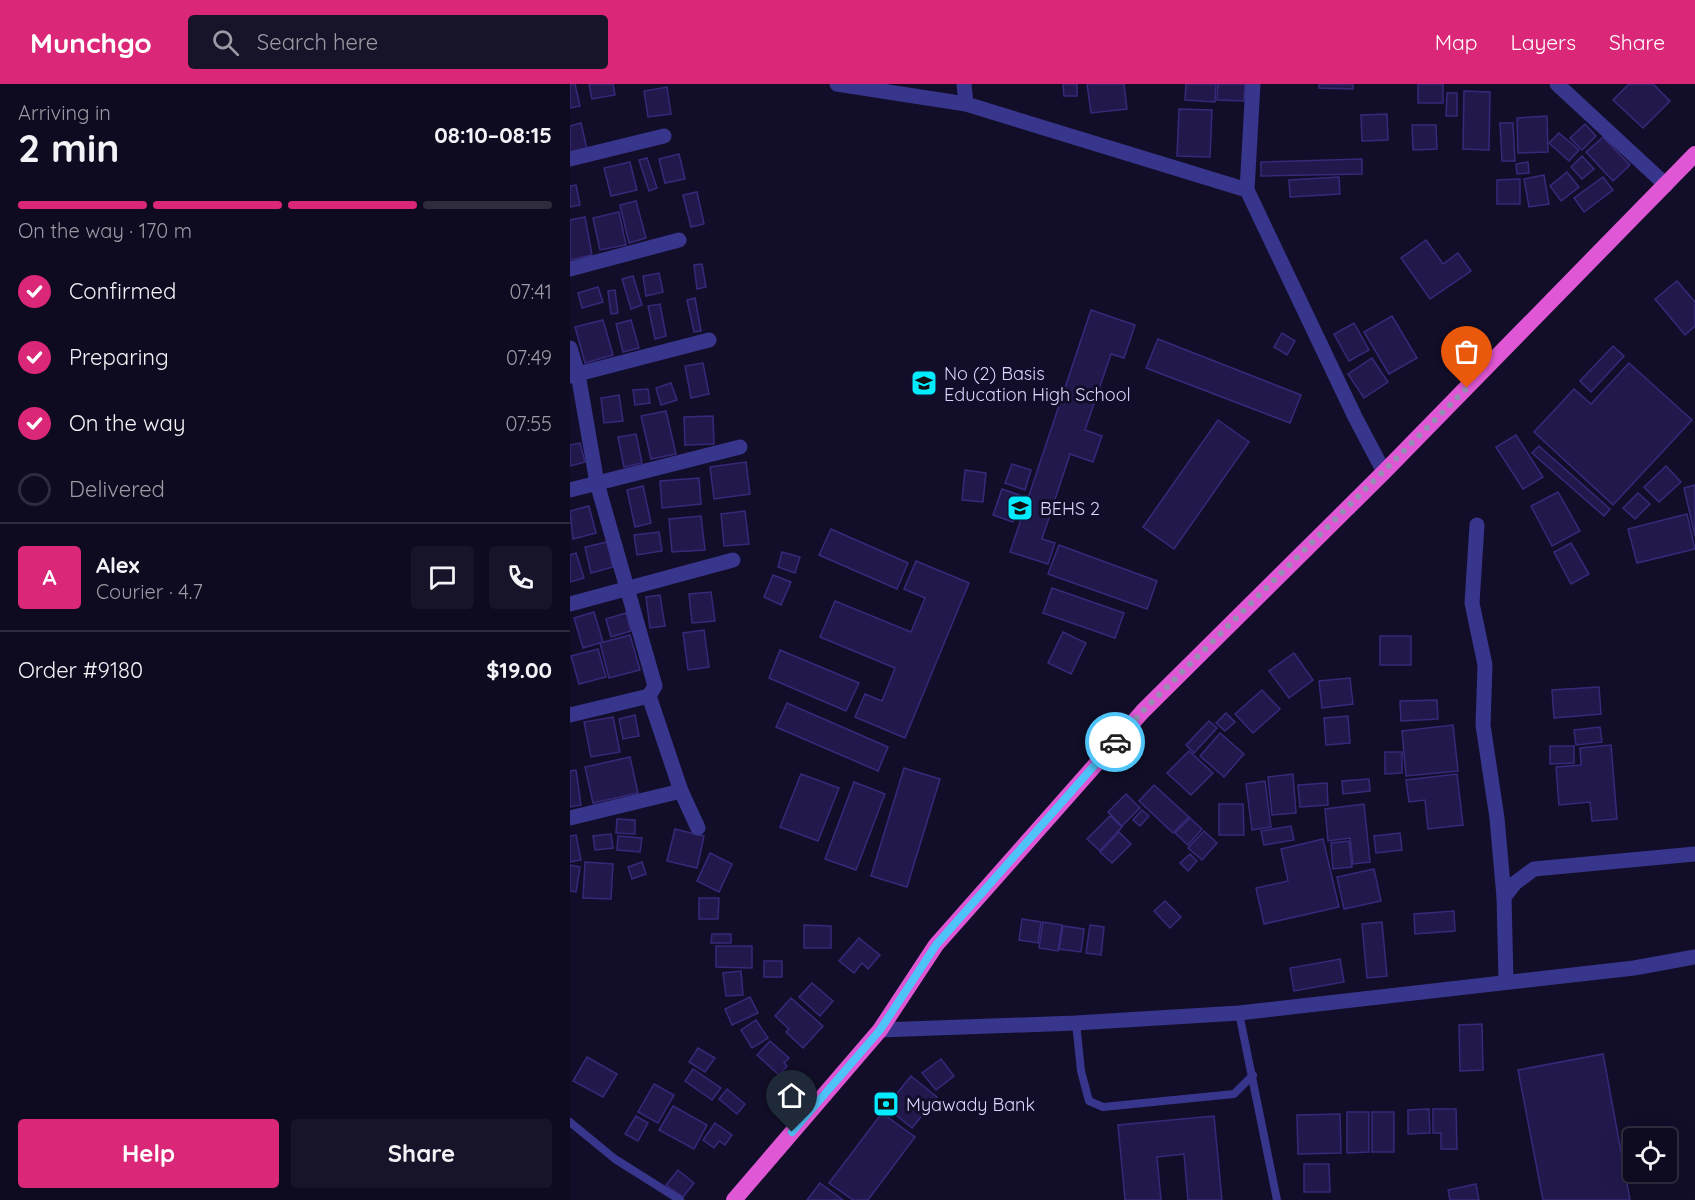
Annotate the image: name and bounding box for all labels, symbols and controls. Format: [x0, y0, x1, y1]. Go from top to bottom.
search box [188, 15, 608, 69]
text: Munchgo [30, 25, 152, 60]
icon: search [209, 26, 242, 59]
text: Search here [257, 28, 378, 56]
text: Map [1435, 29, 1478, 55]
text: Layers [1511, 29, 1576, 55]
text: Share [1609, 29, 1665, 55]
text: Arriving in [18, 100, 111, 125]
text: 08:10–08:15 [434, 121, 552, 149]
text: 2 min [18, 123, 120, 172]
text: On the way · 170 m [18, 218, 192, 243]
icon: check [18, 275, 51, 308]
text: Confirmed [69, 277, 176, 305]
text: 07:41 [509, 279, 552, 304]
pin [1441, 326, 1492, 388]
icon: bag [1450, 335, 1483, 368]
icon: check [18, 341, 51, 374]
text: Preparing [69, 343, 169, 371]
text: 07:49 [506, 345, 552, 370]
place label: No (2) Basis Education High School [944, 362, 1131, 406]
school or university icon: No (2) Basis Education High School [909, 368, 939, 398]
icon: check [18, 407, 51, 440]
text: On the way [69, 409, 185, 437]
text: 07:55 [505, 411, 552, 436]
text: Delivered [69, 475, 165, 503]
school or university icon: BEHS 2 [1005, 493, 1035, 523]
place label: BEHS 2 [1040, 497, 1100, 520]
button: chat [411, 546, 474, 609]
button: phone [489, 546, 552, 609]
text: Alex [96, 551, 139, 579]
text: A [42, 563, 57, 591]
text: Courier · 4.7 [96, 579, 203, 604]
text: Order #9180 [18, 656, 143, 684]
text: $19.00 [486, 656, 552, 684]
courier [1085, 712, 1145, 772]
icon: car [1099, 726, 1132, 759]
pin [766, 1070, 817, 1132]
icon: home [775, 1079, 808, 1112]
bank icon: Myawady Bank [871, 1089, 901, 1119]
place label: Myawady Bank [906, 1093, 1035, 1116]
button: Help [18, 1119, 279, 1188]
button: Share [291, 1119, 552, 1188]
map controls [1623, 1128, 1677, 1182]
button: locate [1623, 1128, 1677, 1182]

